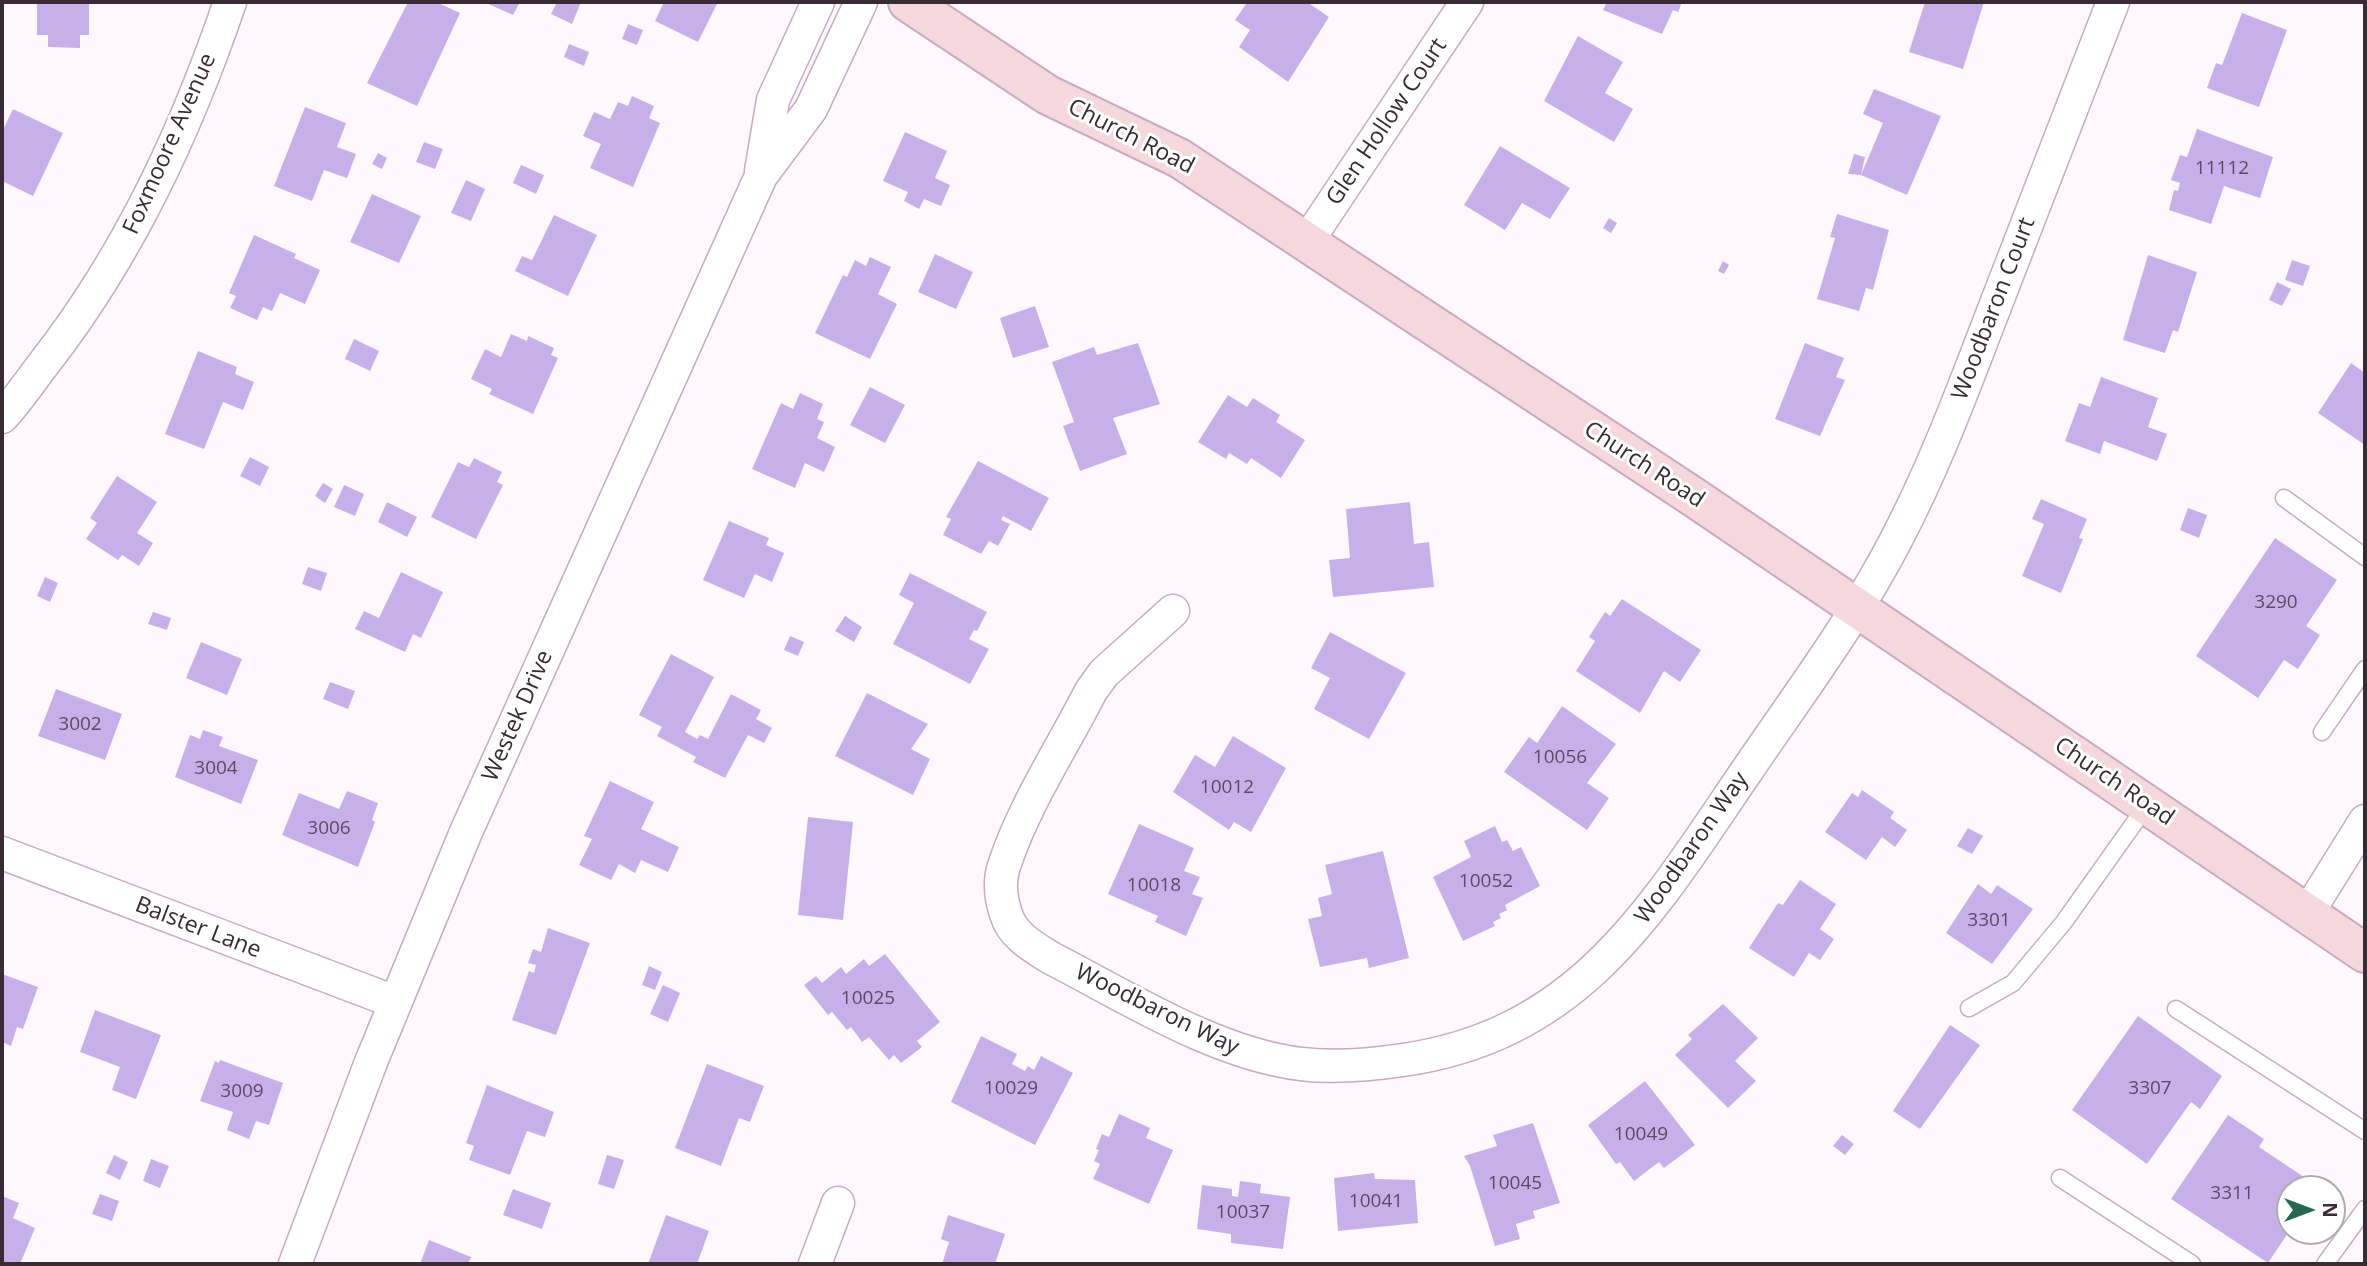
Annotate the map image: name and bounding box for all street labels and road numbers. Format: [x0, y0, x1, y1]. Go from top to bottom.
street label: Glen Hollow Court [1321, 33, 1453, 211]
street label: Foxmoore Avenue [118, 49, 222, 239]
street label: Church Road [1063, 93, 1199, 181]
street label: Woodbaron Court [1947, 214, 2041, 404]
street label: Church Road [1579, 416, 1709, 514]
street label: Westek Drive [477, 646, 559, 786]
street label: Church Road [2049, 732, 2179, 832]
street label: Woodbaron Way [1629, 767, 1755, 929]
street label: Balster Lane [131, 891, 265, 965]
street label: Woodbaron Way [1071, 958, 1243, 1062]

